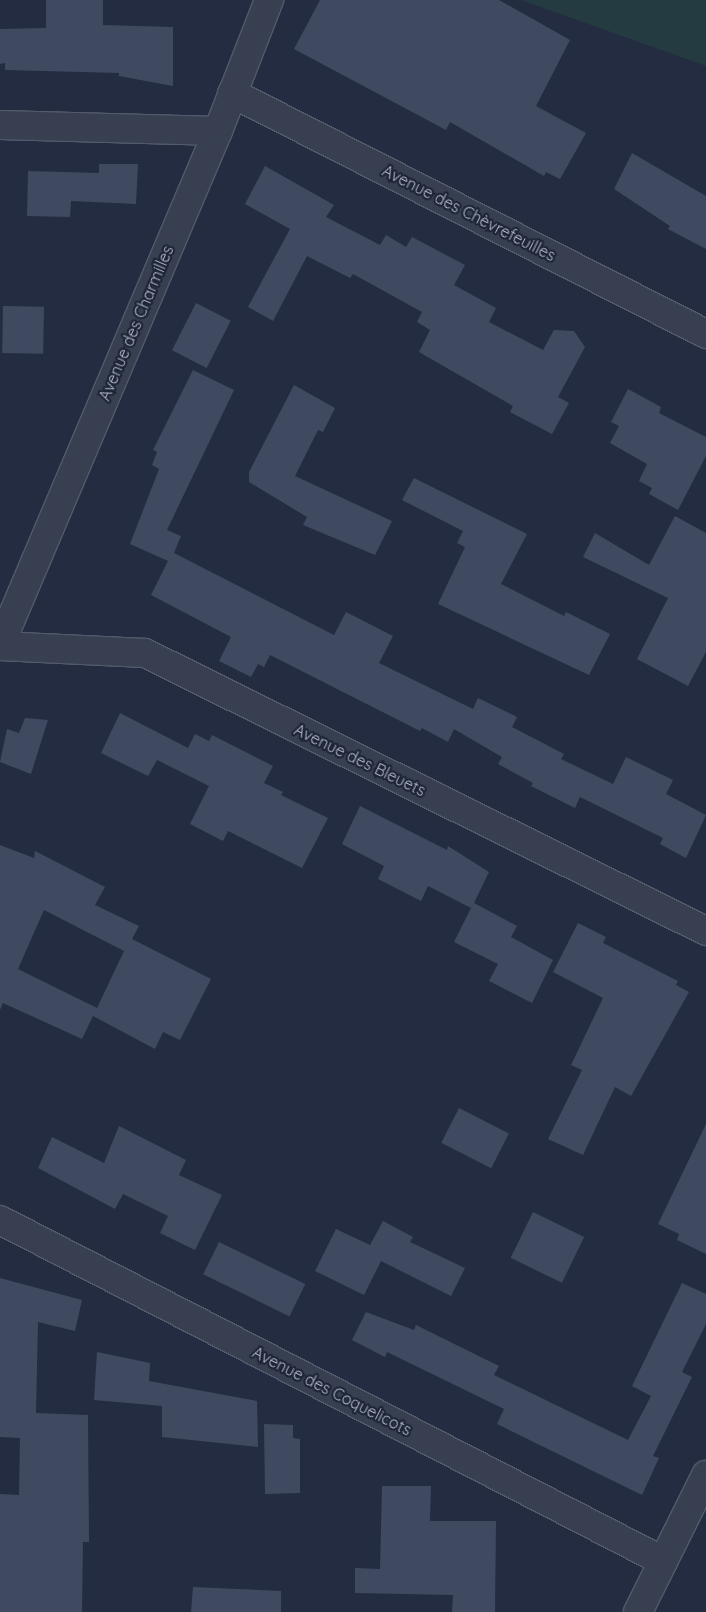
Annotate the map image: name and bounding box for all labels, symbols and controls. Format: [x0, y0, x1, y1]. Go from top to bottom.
street label: Avenue des Chèvrefeuilles [379, 161, 559, 265]
street label: Avenue des Charmilles [95, 242, 177, 404]
street label: Avenue des Bleuets [291, 720, 429, 800]
street label: Avenue des Coquelicots [249, 1343, 415, 1439]

